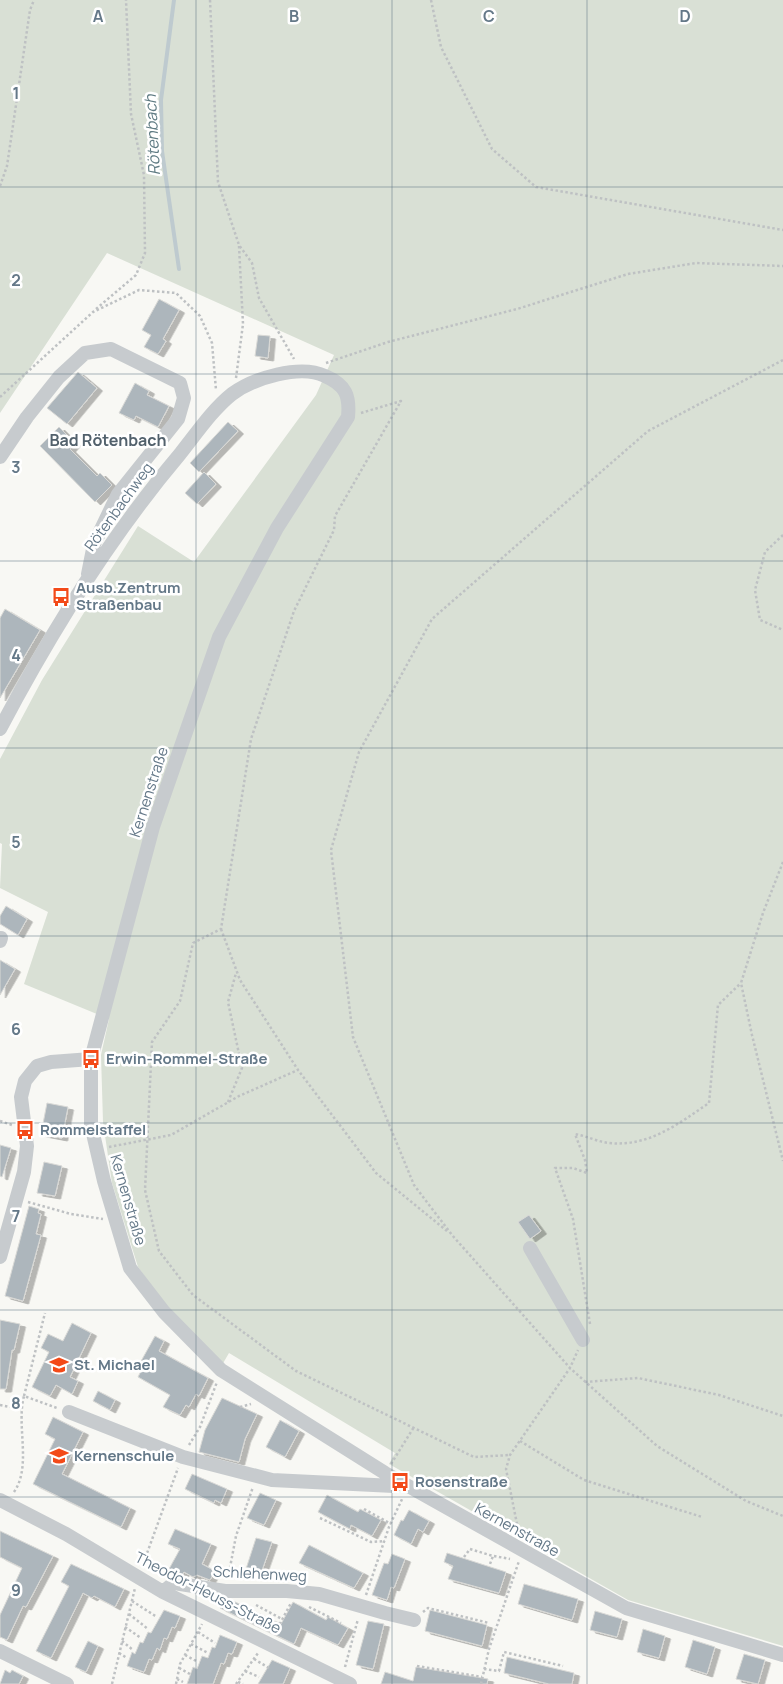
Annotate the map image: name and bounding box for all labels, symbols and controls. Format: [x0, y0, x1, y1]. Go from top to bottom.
text: A [93, 5, 104, 27]
text: B [289, 5, 299, 27]
text: C [483, 5, 495, 27]
text: D [679, 5, 691, 27]
text: 1 [12, 82, 20, 104]
water label: Rötenbach [139, 94, 165, 176]
text: 2 [11, 269, 21, 291]
district label: Bad Rötenbach [49, 429, 167, 451]
text: 3 [11, 456, 21, 478]
street label: Rötenbachweg [79, 458, 158, 555]
place label: Ausb.Zentrum Straßenbau [76, 577, 181, 615]
bus stop icon: Ausb.Zentrum Straßenbau [50, 586, 72, 608]
text: 4 [11, 644, 21, 666]
street label: Kernenstraße [124, 744, 173, 840]
text: 5 [11, 831, 21, 853]
text: 6 [11, 1018, 21, 1040]
bus stop icon: Erwin-Rommel-Straße [80, 1048, 102, 1070]
place label: Erwin-Rommel-Straße [106, 1048, 268, 1069]
bus stop icon: Rommelstaffel [14, 1119, 36, 1141]
place label: Rommelstaffel [40, 1119, 146, 1140]
street label: Kernenstraße [105, 1152, 152, 1248]
text: 7 [12, 1205, 20, 1227]
school or university icon: St. Michael [48, 1354, 70, 1376]
place label: St. Michael [74, 1354, 155, 1375]
text: 8 [11, 1392, 21, 1414]
school or university icon: Kernenschule [48, 1445, 70, 1467]
place label: Kernenschule [74, 1445, 174, 1466]
bus stop icon: Rosenstraße [389, 1471, 411, 1493]
place label: Rosenstraße [415, 1471, 508, 1492]
street label: Kernenstraße [471, 1498, 564, 1562]
street label: Theodor-Heuss-Straße [132, 1547, 285, 1639]
street label: Schlehenweg [213, 1561, 307, 1586]
text: 9 [11, 1579, 21, 1601]

